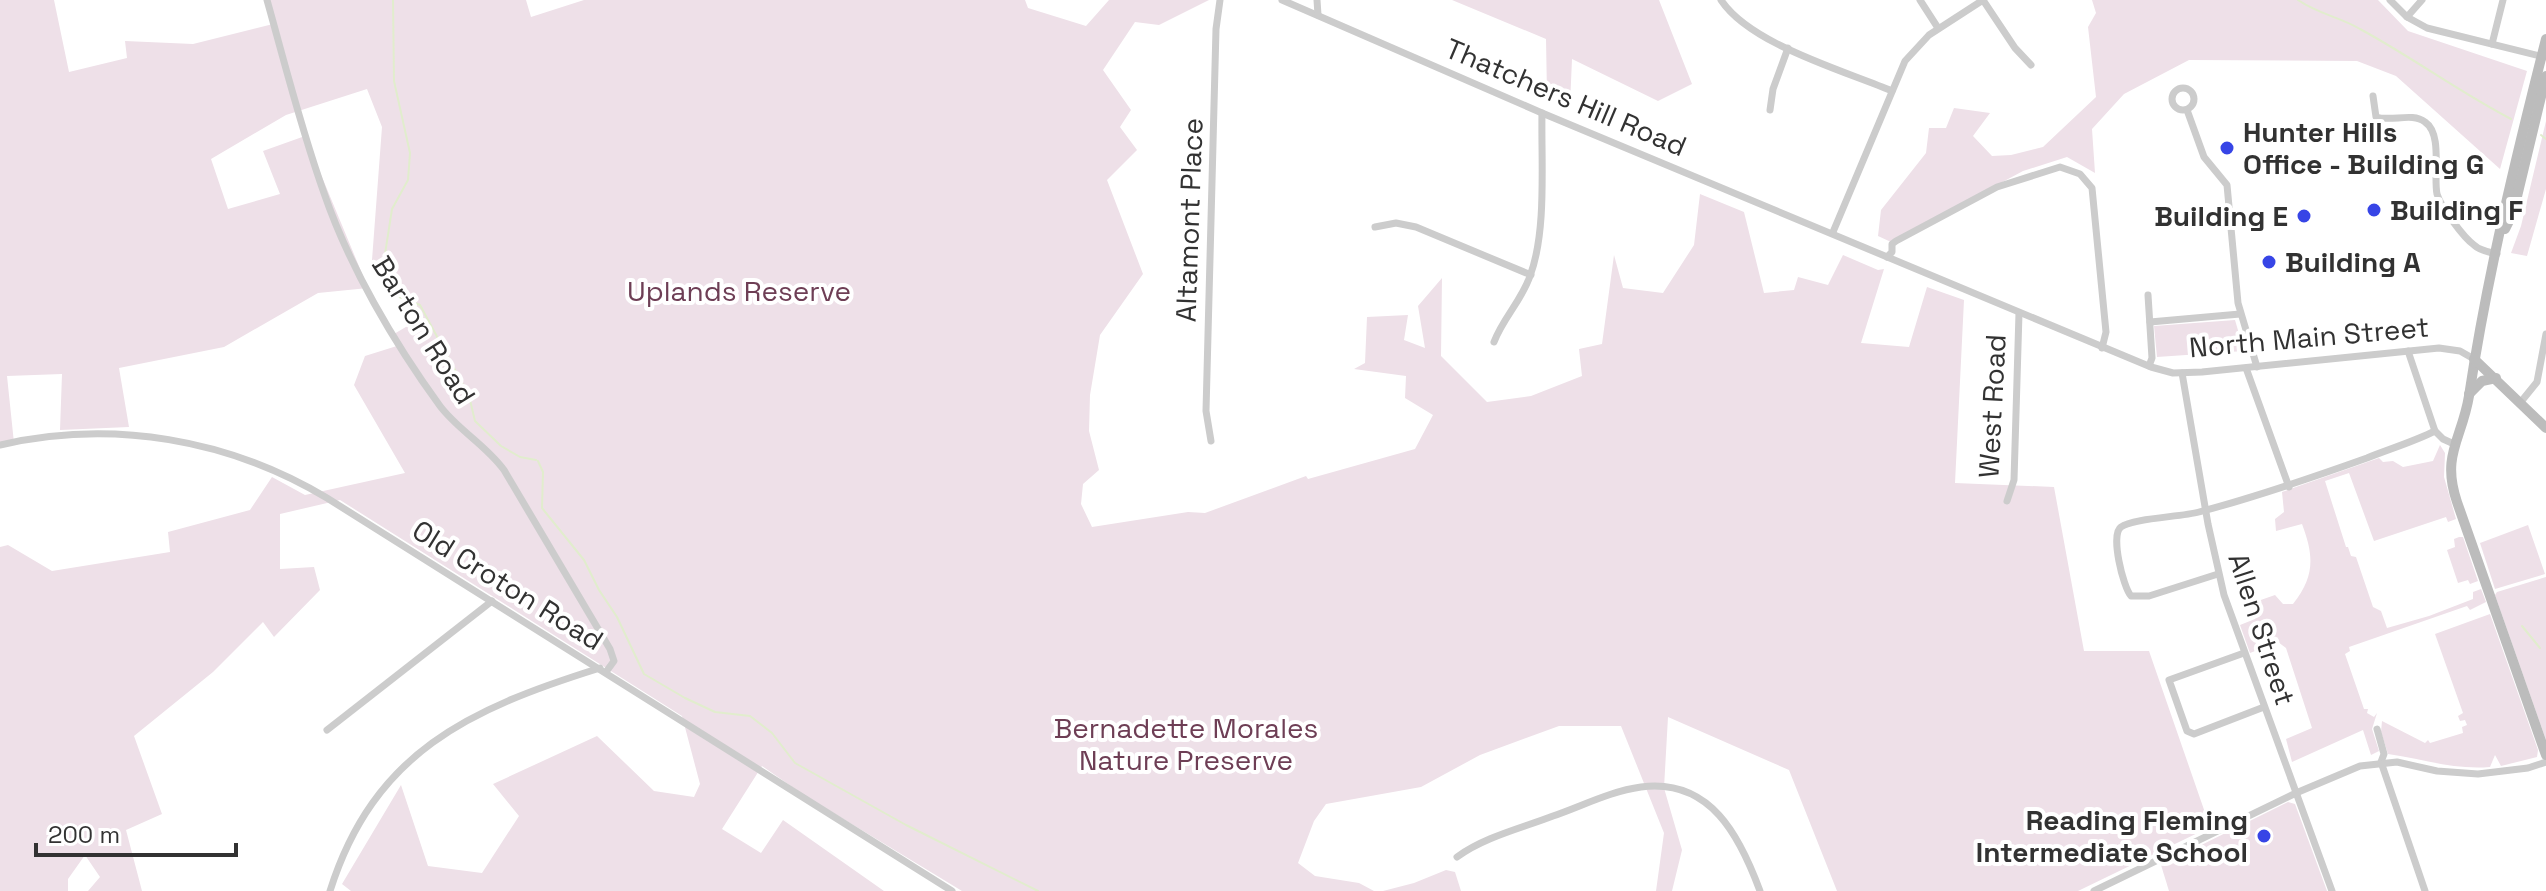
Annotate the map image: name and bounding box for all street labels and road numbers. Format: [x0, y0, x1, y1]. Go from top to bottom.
street label: Thatchers Hill Road [1440, 30, 1692, 164]
street label: Altamont Place [1167, 117, 1211, 323]
street label: Barton Road [364, 249, 484, 411]
street label: North Main Street [2187, 309, 2431, 365]
street label: West Road [1970, 333, 2014, 479]
street label: Old Croton Road [406, 512, 610, 658]
street label: Allen Street [2220, 548, 2304, 710]

